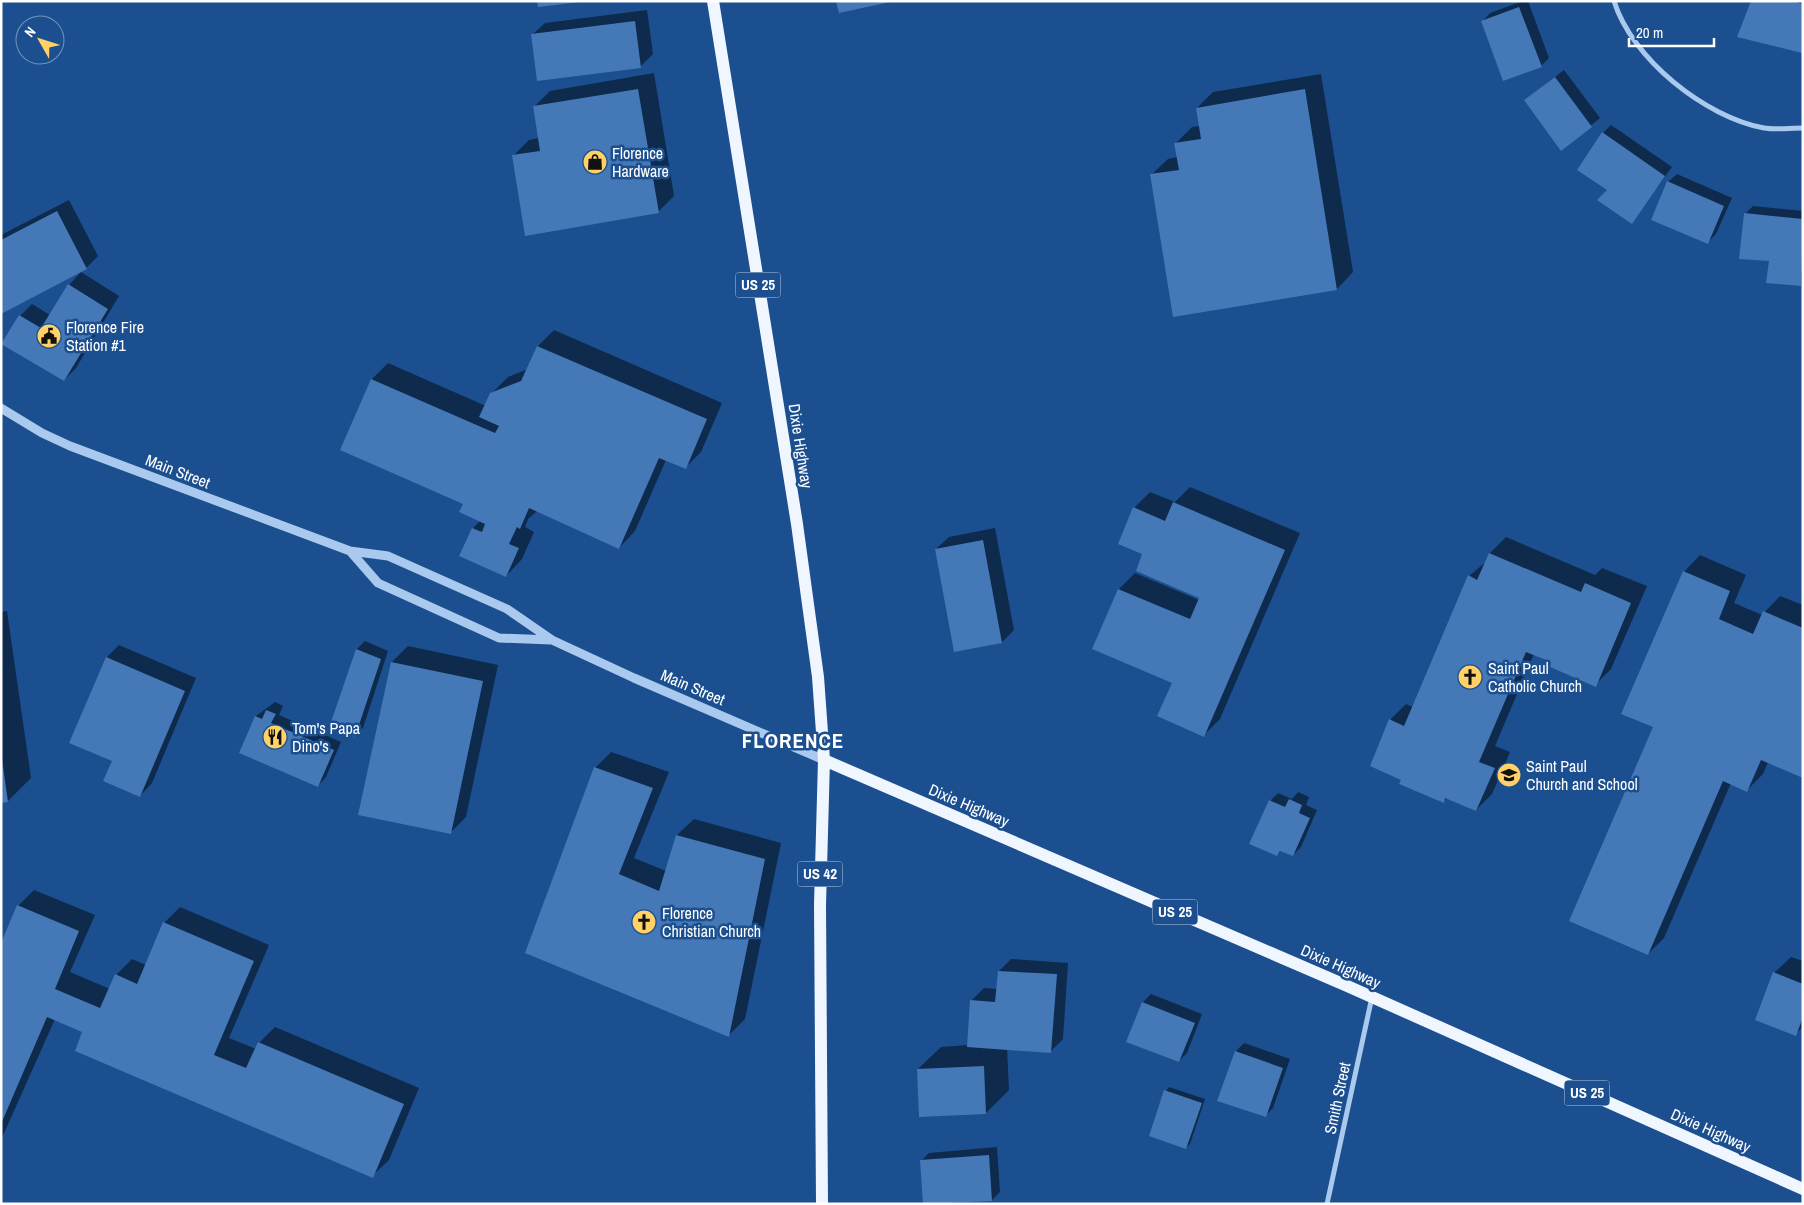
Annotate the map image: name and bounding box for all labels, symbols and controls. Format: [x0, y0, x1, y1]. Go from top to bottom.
north arrow [15, 15, 65, 65]
scale bar [1629, 15, 1714, 47]
text: 20 m [1636, 22, 1663, 43]
text: N [20, 23, 40, 41]
place label: Florence Hardware [612, 142, 669, 182]
shop icon: Florence Hardware [582, 149, 608, 175]
road number: US 25 [736, 272, 780, 298]
place label: Florence Fire Station #1 [66, 316, 144, 356]
public building icon: Florence Fire Station #1 [36, 323, 62, 349]
street label: Dixie Highway [783, 402, 819, 490]
street label: Main Street [142, 449, 214, 494]
place label: Saint Paul Catholic Church [1488, 657, 1582, 697]
street label: Main Street [657, 664, 729, 711]
church icon: Saint Paul Catholic Church [1457, 664, 1483, 690]
place label: Tom's Papa Dino's [292, 717, 361, 757]
restaurant icon: Tom's Papa Dino's [262, 724, 288, 750]
district label: FLORENCE [742, 726, 844, 755]
place label: Saint Paul Church and School [1526, 755, 1638, 795]
school or university icon: Saint Paul Church and School [1496, 762, 1522, 788]
street label: Dixie Highway [925, 778, 1013, 832]
road number: US 42 [798, 862, 842, 886]
road number: US 25 [1152, 900, 1198, 924]
place label: Florence Christian Church [662, 902, 761, 942]
church icon: Florence Christian Church [631, 909, 657, 935]
street label: Dixie Highway [1298, 939, 1385, 994]
street label: Smith Street [1319, 1060, 1355, 1136]
road number: US 25 [1564, 1080, 1610, 1106]
street label: Dixie Highway [1668, 1103, 1755, 1158]

